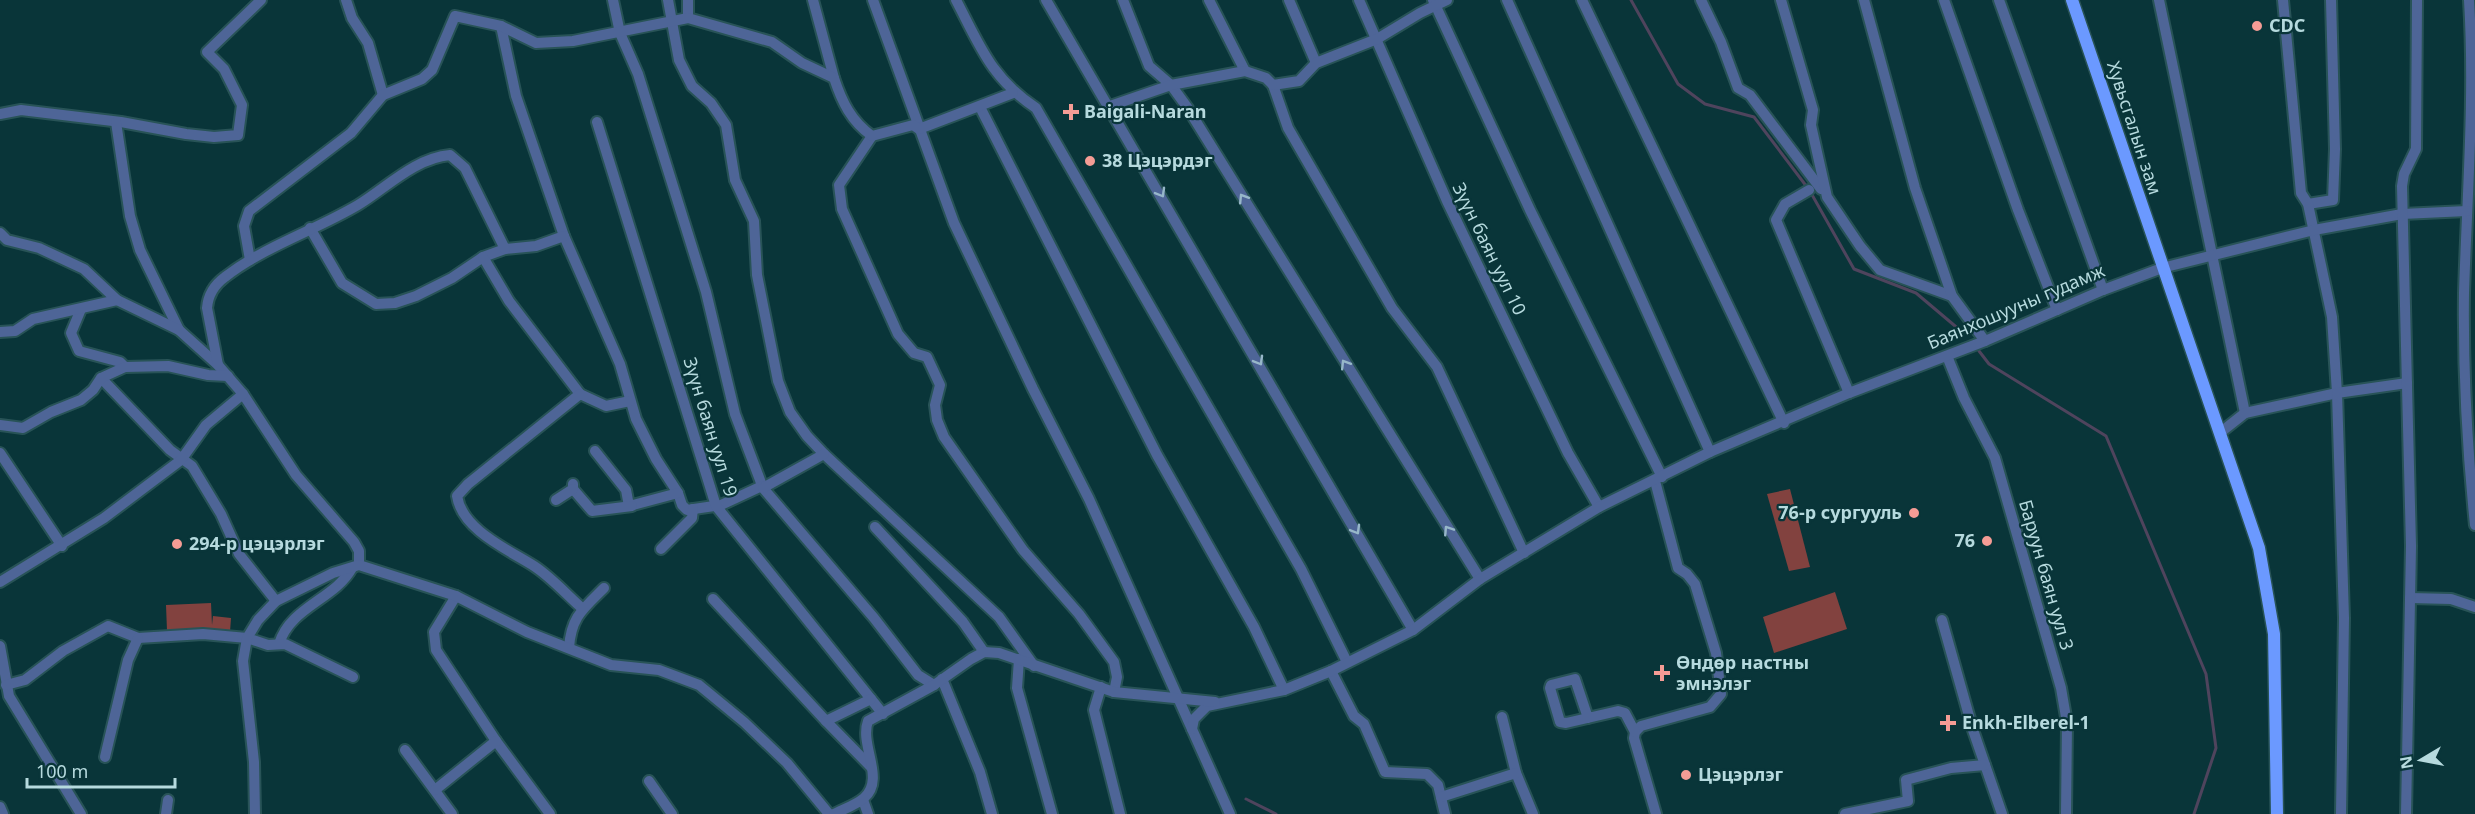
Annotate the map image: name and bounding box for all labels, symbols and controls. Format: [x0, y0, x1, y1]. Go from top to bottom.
place label: CDC [2269, 13, 2305, 37]
marker: CDC [2250, 19, 2264, 33]
street label: Хувьсгалын зам [2102, 58, 2168, 197]
place label: Baigali-Naran [1084, 99, 1206, 123]
marker: Baigali-Naran [1062, 103, 1080, 121]
place label: 38 Цэцэрдэг [1102, 148, 1213, 172]
marker: 38 Цэцэрдэг [1083, 154, 1097, 168]
street label: Зүүн баян уул 10 [1447, 178, 1532, 319]
one-way arrow [1153, 187, 1165, 197]
one-way arrow [1239, 194, 1251, 204]
street label: Баянхошууны гудамж [1923, 258, 2108, 354]
street label: Зүүн баян уул 19 [678, 354, 744, 499]
one-way arrow [1251, 355, 1263, 365]
one-way arrow [1341, 360, 1353, 370]
street label: Баруун баян уул 3 [2014, 497, 2080, 653]
place label: 76-р сургууль [1778, 500, 1902, 524]
marker: 76-р сургууль [1907, 506, 1921, 520]
one-way arrow [1349, 524, 1360, 534]
one-way arrow [1444, 525, 1455, 536]
place label: 76 [1954, 528, 1975, 552]
place label: 294-р цэцэрлэг [189, 531, 325, 555]
marker: 76 [1980, 534, 1994, 548]
marker: 294-р цэцэрлэг [170, 537, 184, 551]
place label: Өндөр настны эмнэлэг [1676, 650, 1809, 695]
marker: Өндөр настны эмнэлэг [1653, 664, 1671, 682]
place label: Enkh-Elberel-1 [1962, 710, 2090, 734]
marker: Enkh-Elberel-1 [1939, 714, 1957, 732]
north arrow [2391, 730, 2451, 790]
scale bar [27, 751, 176, 789]
text: N [2394, 754, 2418, 771]
text: 100 m [36, 759, 88, 783]
place label: Цэцэрлэг [1698, 762, 1784, 786]
marker: Цэцэрлэг [1679, 768, 1693, 782]

